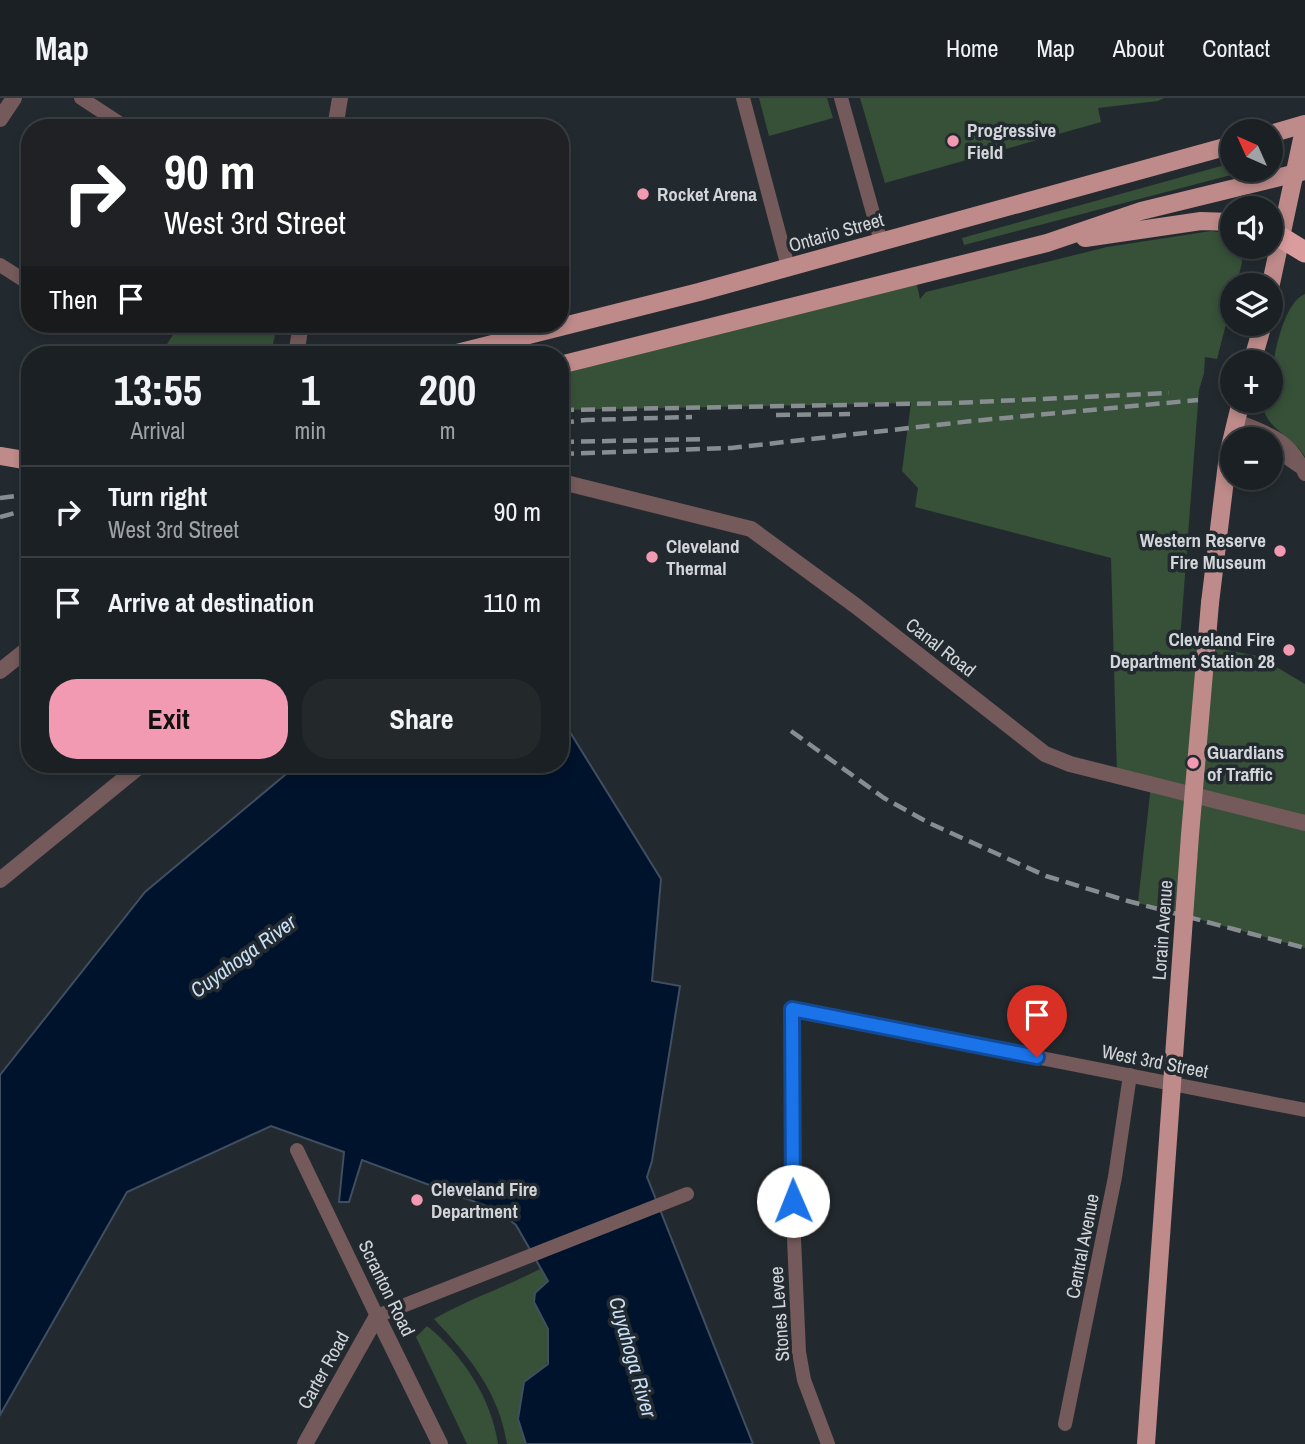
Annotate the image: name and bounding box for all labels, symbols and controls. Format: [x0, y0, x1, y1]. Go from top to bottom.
text: Map [35, 26, 89, 70]
text: Home [946, 32, 998, 64]
text: Map [1036, 32, 1075, 64]
text: About [1113, 32, 1164, 64]
text: Contact [1202, 32, 1270, 64]
place label: Progressive Field [967, 117, 1057, 165]
north arrow [1220, 119, 1283, 182]
map controls [1220, 119, 1283, 490]
marker: Progressive Field [945, 133, 961, 149]
text: 90 m [164, 138, 256, 204]
icon: right [49, 147, 140, 238]
place label: Rocket Arena [657, 181, 757, 207]
marker: Rocket Arena [635, 186, 651, 202]
button: sound [1220, 196, 1283, 259]
text: West 3rd Street [164, 201, 346, 244]
street label: Ontario Street [785, 206, 887, 258]
button: layers [1220, 273, 1283, 336]
icon: arrive [112, 280, 150, 318]
text: Then [49, 282, 98, 317]
button: + [1220, 350, 1283, 413]
text: 13:55 [114, 362, 202, 418]
text: 1 [301, 362, 320, 418]
text: 200 [419, 362, 476, 418]
text: Arrival [131, 415, 185, 446]
text: min [295, 415, 326, 446]
text: m [440, 415, 455, 446]
button: − [1220, 427, 1283, 490]
text: Turn right [108, 479, 207, 514]
icon: right [49, 493, 87, 531]
text: 90 m [494, 494, 541, 529]
text: West 3rd Street [108, 514, 239, 545]
place label: Western Reserve Fire Museum [1140, 527, 1266, 575]
place label: Cleveland Thermal [666, 533, 740, 581]
marker: Western Reserve Fire Museum [1272, 543, 1288, 559]
marker: Cleveland Thermal [644, 549, 660, 565]
icon: arrive [49, 584, 87, 622]
text: Arrive at destination [108, 585, 314, 620]
text: 110 m [483, 585, 541, 620]
street label: Canal Road [901, 611, 981, 683]
place label: Cleveland Fire Department Station 28 [1110, 626, 1275, 674]
marker: Cleveland Fire Department Station 28 [1281, 642, 1297, 658]
button: Exit [49, 679, 288, 759]
button: Share [302, 679, 541, 759]
place label: Guardians of Traffic [1207, 739, 1284, 787]
marker: Guardians of Traffic [1185, 755, 1201, 771]
street label: Lorain Avenue [1146, 879, 1178, 981]
water label: Cuyahoga River [184, 907, 303, 1004]
pin [1007, 985, 1067, 1057]
icon: arrive [1018, 996, 1056, 1034]
street label: West 3rd Street [1100, 1038, 1211, 1084]
position arrow [756, 1164, 830, 1238]
place label: Cleveland Fire Department [431, 1176, 538, 1224]
street label: Central Avenue [1059, 1191, 1105, 1301]
marker: Cleveland Fire Department [409, 1192, 425, 1208]
street label: Scranton Road [353, 1236, 421, 1340]
street label: Stones Levee [763, 1266, 795, 1362]
water label: Cuyahoga River [602, 1293, 664, 1422]
street label: Carter Road [291, 1327, 355, 1413]

